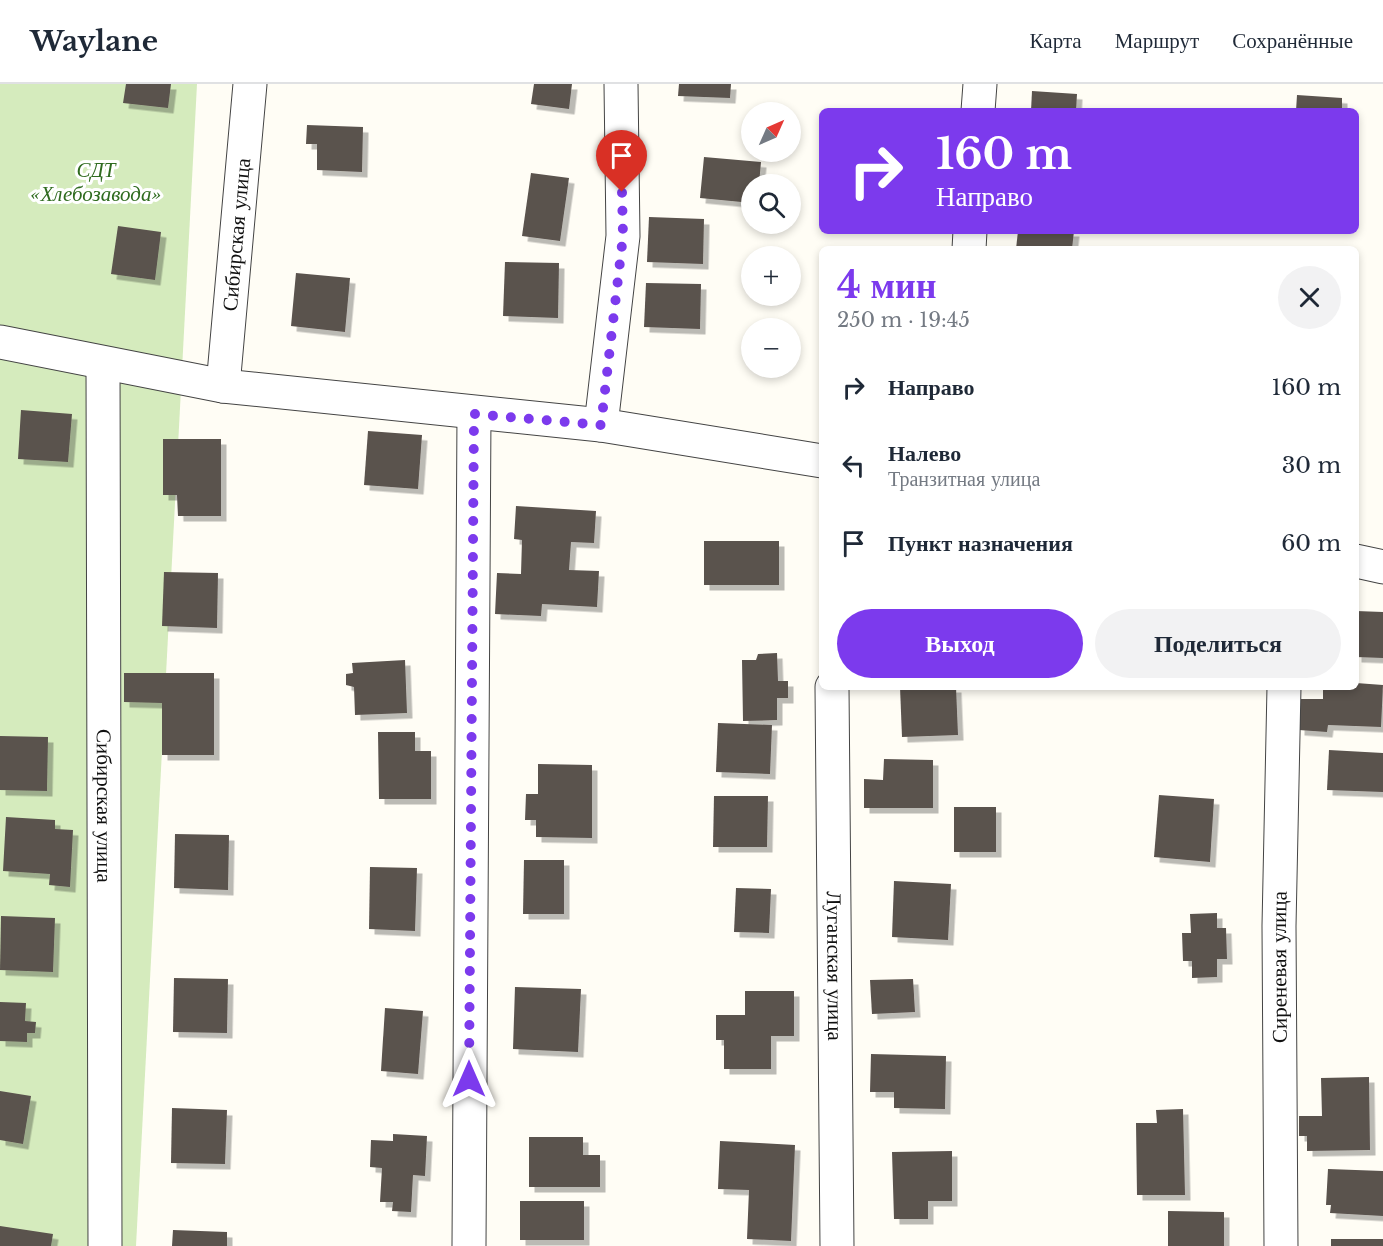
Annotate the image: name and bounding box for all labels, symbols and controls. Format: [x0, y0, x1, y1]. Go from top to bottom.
text: Waylane [30, 24, 158, 59]
text: Карта [1030, 28, 1082, 54]
text: Маршрут [1115, 28, 1199, 54]
text: Сохранённые [1232, 28, 1353, 54]
north arrow [741, 102, 801, 162]
map controls [741, 102, 801, 378]
text: 160 m [936, 128, 1072, 180]
pin [596, 130, 647, 192]
icon: right [837, 132, 915, 210]
icon: arrive [605, 139, 638, 172]
street label: Сибирская улица [217, 156, 256, 312]
park label: СДТ «Хлебозавода» [30, 157, 162, 207]
button: search [741, 174, 801, 234]
text: Направо [936, 180, 1033, 213]
button: + [741, 246, 801, 306]
text: 4 мин [837, 263, 937, 308]
button: close [1278, 266, 1341, 329]
text: 250 m · 19:45 [837, 308, 970, 332]
button: − [741, 318, 801, 378]
icon: right [837, 371, 870, 404]
text: Направо [888, 374, 974, 401]
text: 160 m [1271, 374, 1341, 401]
text: Налево [888, 440, 961, 467]
icon: left [837, 449, 870, 482]
text: 30 m [1282, 452, 1341, 479]
text: Транзитная улица [888, 467, 1040, 491]
icon: arrive [837, 527, 870, 560]
text: Пункт назначения [888, 530, 1073, 557]
text: 60 m [1281, 530, 1341, 557]
button: Выход [837, 609, 1083, 678]
button: Поделиться [1095, 609, 1341, 678]
street label: Сибирская улица [91, 729, 117, 884]
street label: Сиреневая улица [1266, 890, 1293, 1043]
street label: Луганская улица [821, 891, 848, 1042]
position arrow [437, 1047, 501, 1111]

